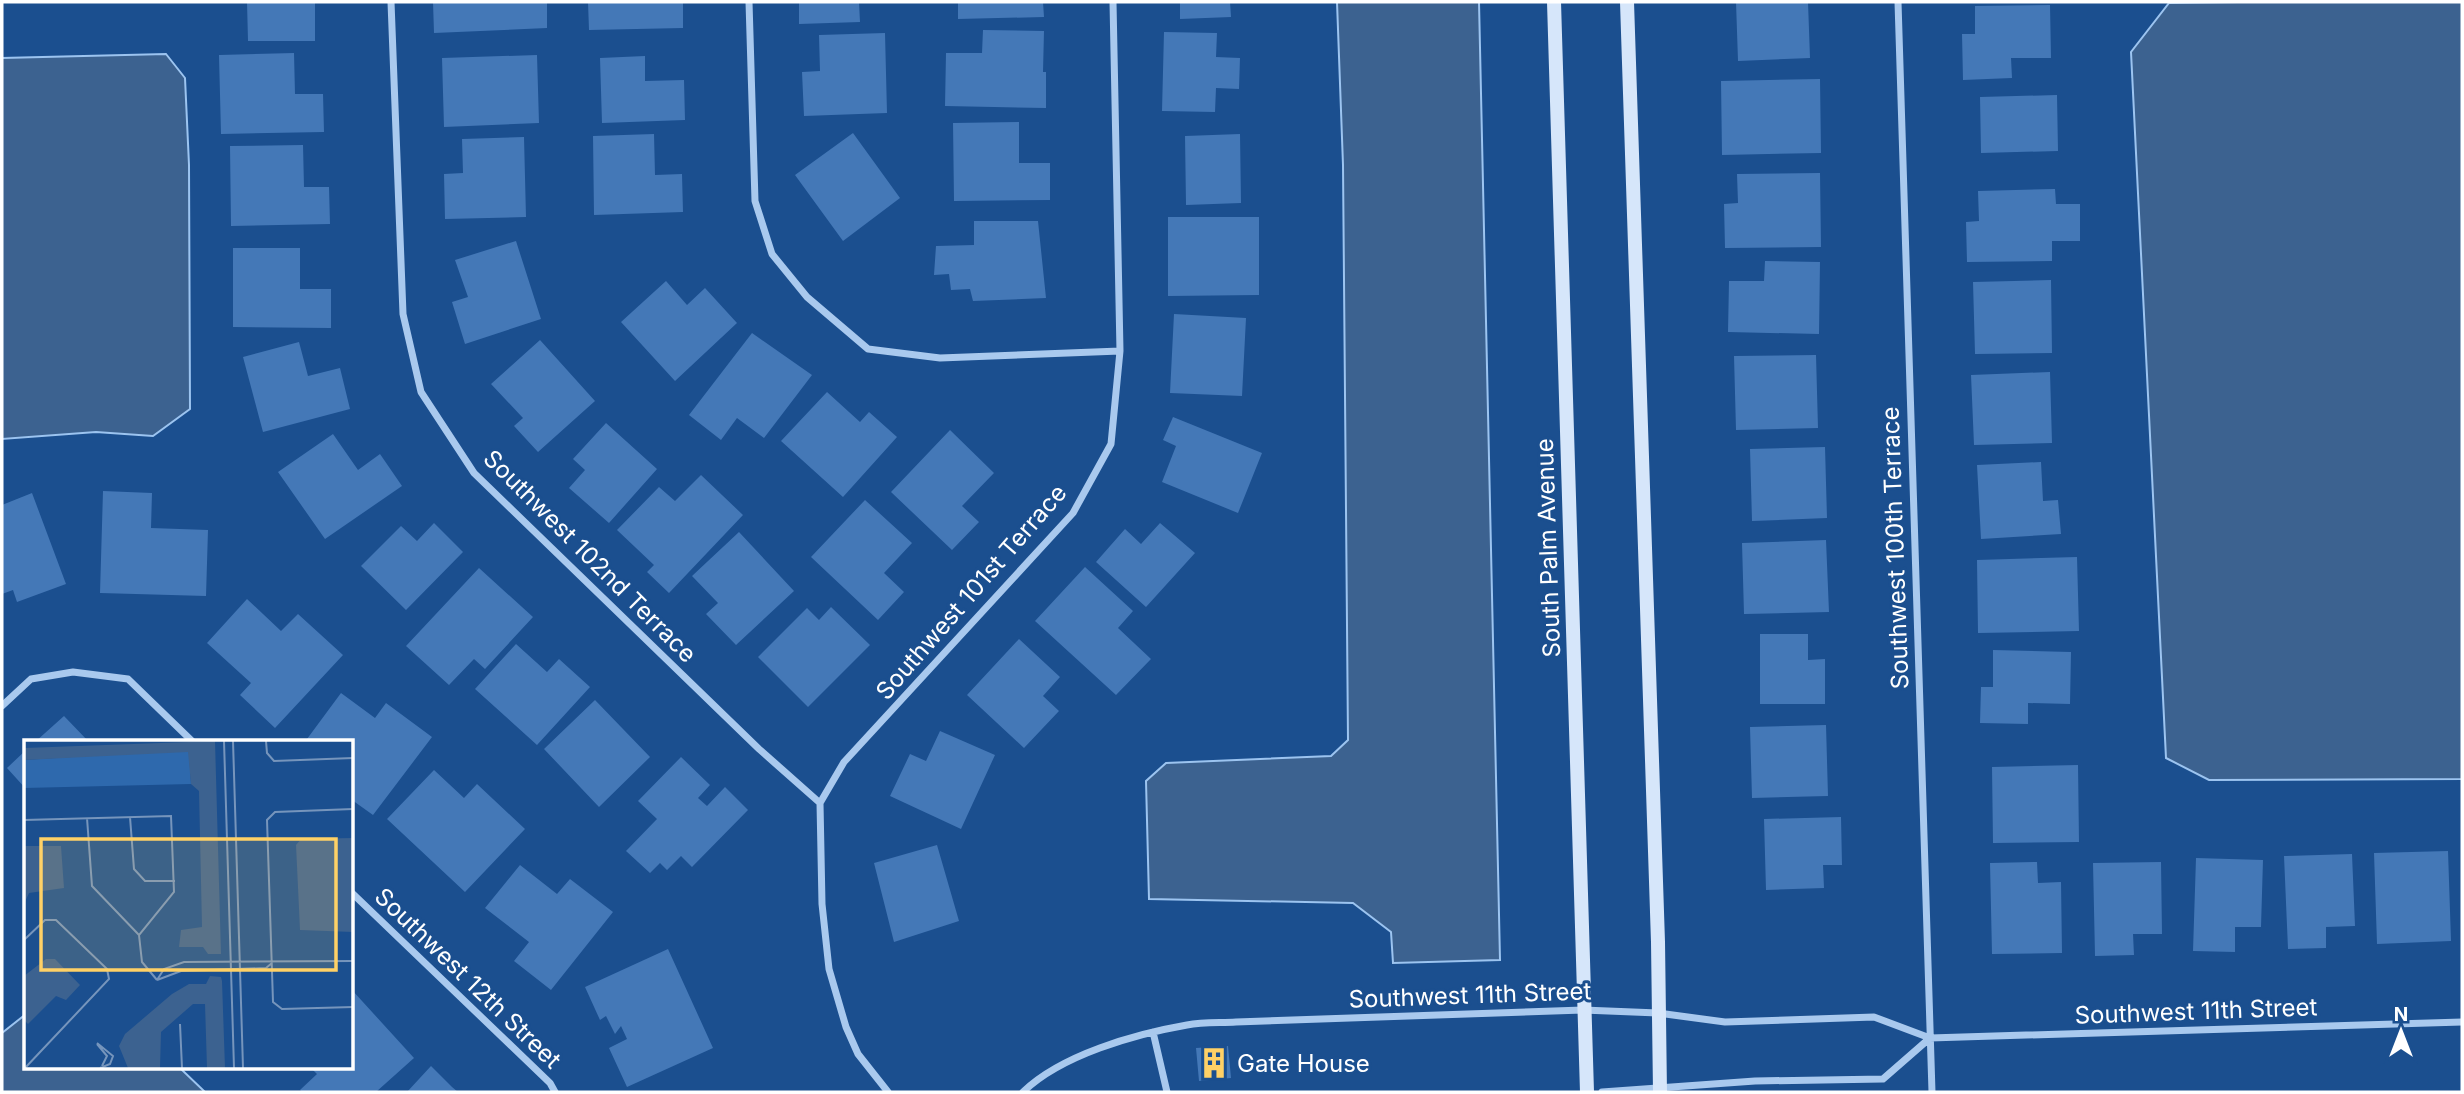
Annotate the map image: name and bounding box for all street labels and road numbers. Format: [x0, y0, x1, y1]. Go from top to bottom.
street label: Southwest 100th Terrace [1876, 406, 1914, 690]
street label: South Palm Avenue [1530, 438, 1566, 658]
street label: Southwest 102nd Terrace [478, 444, 702, 668]
street label: Southwest 101st Terrace [870, 478, 1072, 706]
street label: Southwest 12th Street [369, 882, 567, 1074]
street label: Southwest 11th Street [1348, 976, 1592, 1014]
street label: Southwest 11th Street [2074, 992, 2318, 1030]

